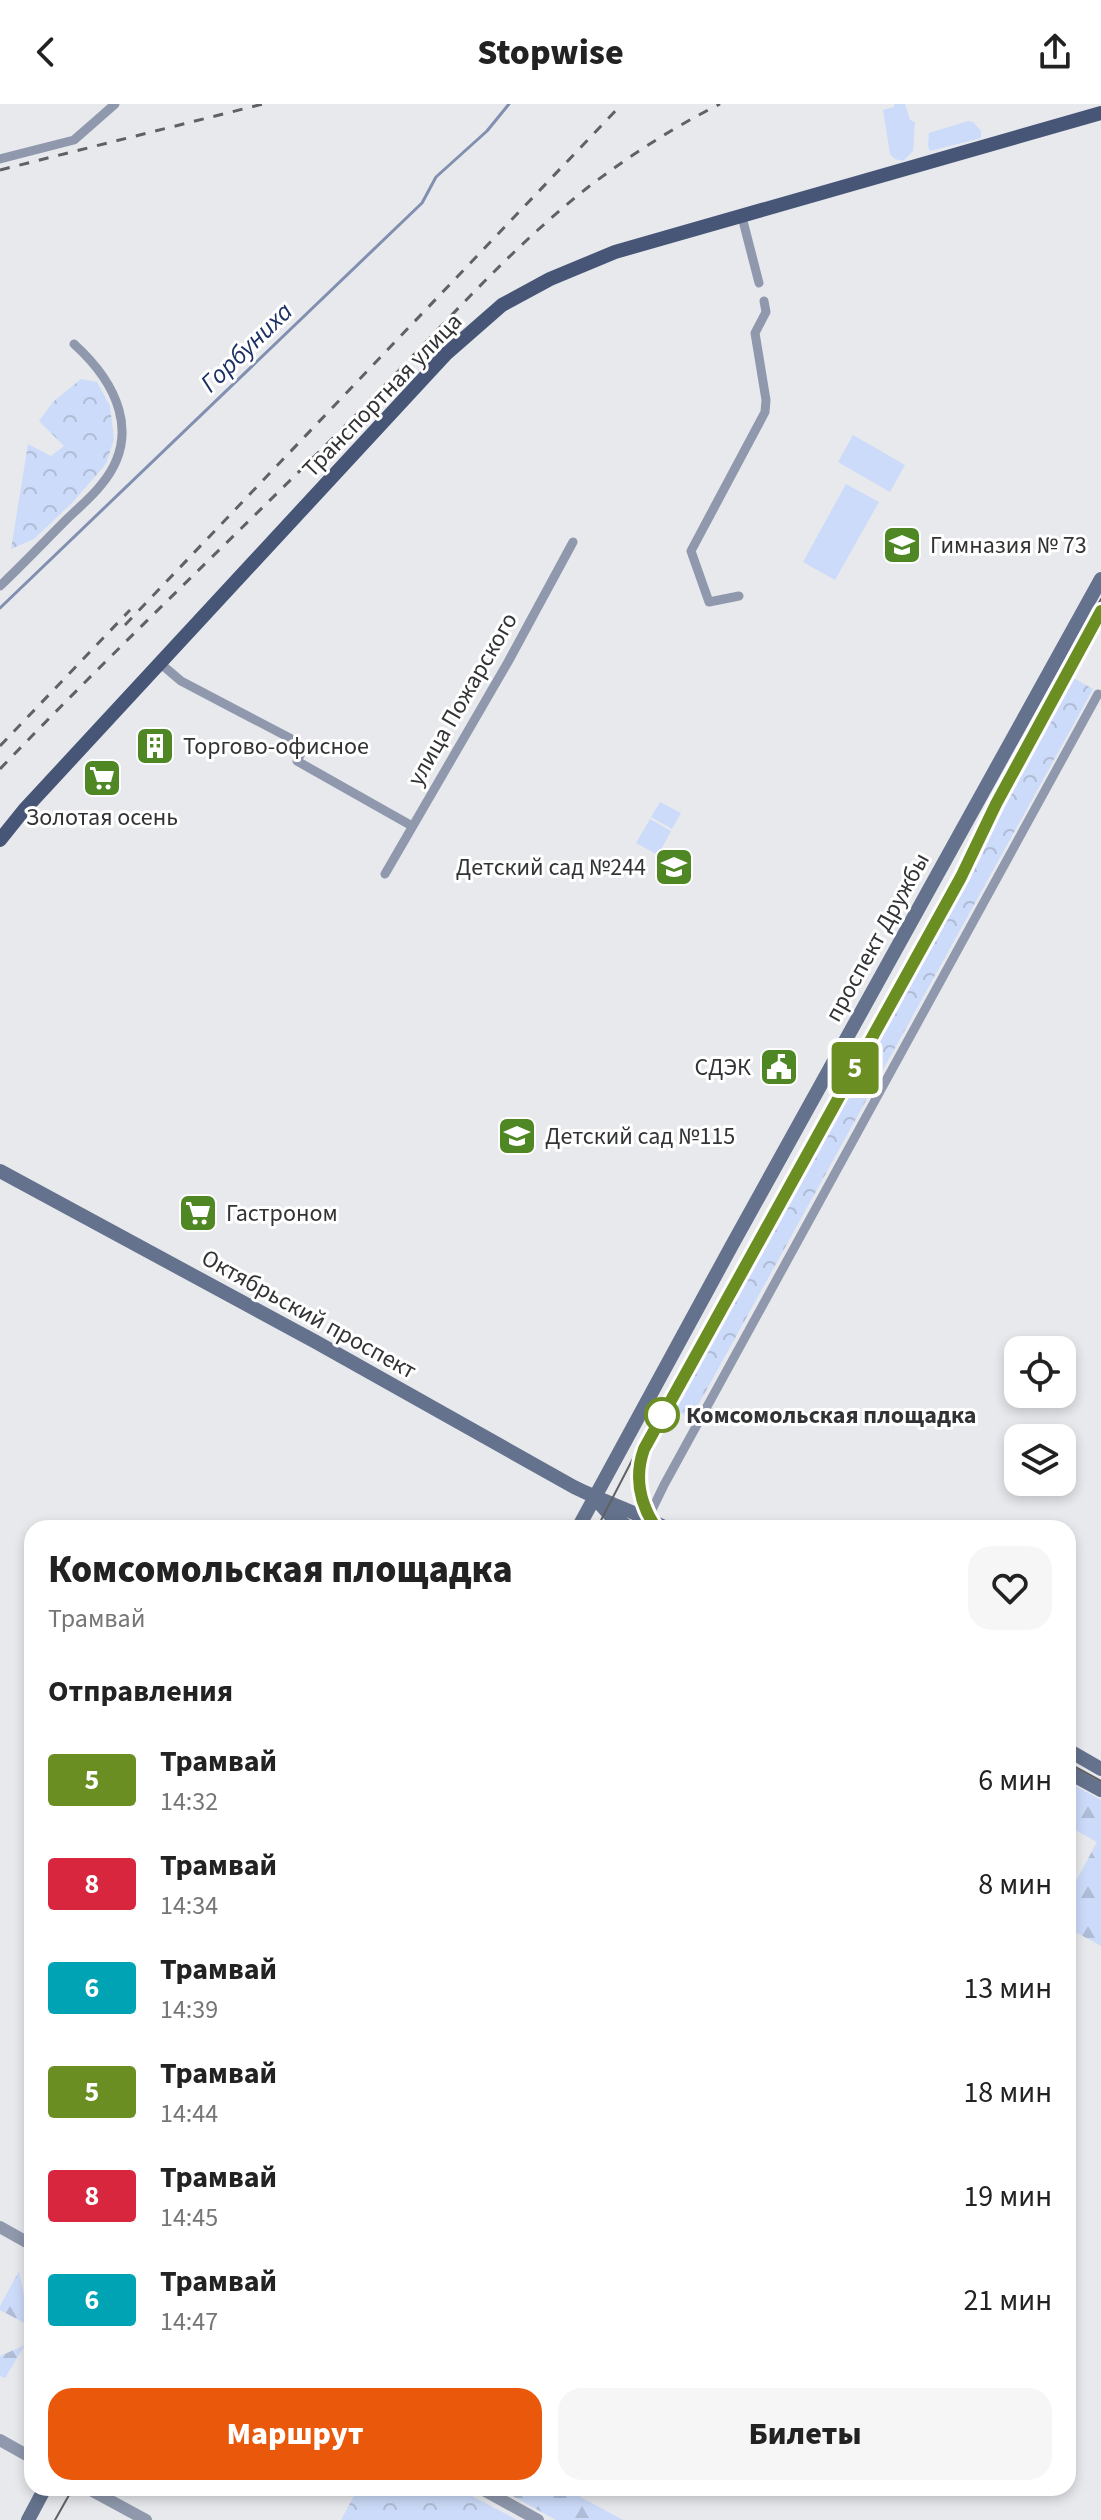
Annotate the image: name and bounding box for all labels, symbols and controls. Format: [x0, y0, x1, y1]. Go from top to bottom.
text: Stopwise [477, 27, 624, 78]
icon: back [24, 30, 68, 74]
icon: share [1033, 30, 1077, 74]
water label: Горбуниха [192, 294, 301, 401]
street label: Транспортная улица [294, 305, 470, 486]
school or university icon: Гимназия № 73 [881, 524, 923, 566]
place label: Гимназия № 73 [930, 528, 1087, 563]
street label: улица Пожарского [398, 606, 526, 793]
building icon: Торгово-офисное [134, 725, 176, 767]
place label: Торгово-офисное [183, 729, 369, 764]
supermarket icon: Золотая осень [81, 757, 123, 799]
place label: Золотая осень [26, 800, 178, 835]
school or university icon: Детский сад №244 [653, 846, 695, 888]
street label: проспект Дружбы [816, 846, 938, 1028]
place label: Детский сад №244 [456, 850, 646, 885]
line badge: 5 [829, 1042, 881, 1094]
public building icon: СДЭК [758, 1046, 800, 1088]
text: 5 [848, 1048, 862, 1088]
place label: СДЭК [694, 1050, 751, 1085]
school or university icon: Детский сад №115 [496, 1115, 538, 1157]
place label: Детский сад №115 [545, 1119, 735, 1154]
supermarket icon: Гастроном [177, 1192, 219, 1234]
place label: Гастроном [226, 1196, 338, 1231]
street label: Октябрьский проспект [195, 1241, 423, 1388]
map controls [1004, 1336, 1076, 1496]
button: locate [1004, 1336, 1076, 1408]
marker: Комсомольская площадка [645, 1398, 679, 1432]
place label: Комсомольская площадка [686, 1398, 977, 1433]
button: layers [1004, 1424, 1076, 1496]
text: Комсомольская площадка [48, 1543, 513, 1597]
button: heart [968, 1546, 1052, 1630]
text: Трамвай [48, 1600, 145, 1637]
text: Отправления [48, 1670, 233, 1713]
text: Трамвай [160, 1740, 277, 1783]
text: 6 мин [978, 1759, 1052, 1802]
text: 5 [85, 1760, 99, 1800]
text: 14:32 [160, 1783, 218, 1820]
text: Трамвай [160, 1844, 277, 1887]
text: 8 мин [978, 1863, 1052, 1906]
text: 8 [85, 1864, 99, 1904]
text: 14:34 [160, 1887, 218, 1924]
text: Трамвай [160, 1948, 277, 1991]
text: 13 мин [963, 1967, 1052, 2010]
text: 6 [85, 1968, 99, 2008]
text: 14:39 [160, 1991, 218, 2028]
text: Трамвай [160, 2052, 277, 2095]
text: 18 мин [963, 2071, 1052, 2114]
text: 5 [85, 2072, 99, 2112]
text: 14:44 [160, 2095, 218, 2132]
text: Трамвай [160, 2156, 277, 2199]
text: 19 мин [963, 2175, 1052, 2218]
text: 8 [85, 2176, 99, 2216]
text: 14:45 [160, 2199, 218, 2236]
text: Трамвай [160, 2260, 277, 2303]
text: 21 мин [963, 2279, 1052, 2322]
text: 6 [85, 2280, 99, 2320]
text: 14:47 [160, 2303, 218, 2340]
button: Маршрут [48, 2388, 542, 2480]
button: Билеты [558, 2388, 1052, 2480]

